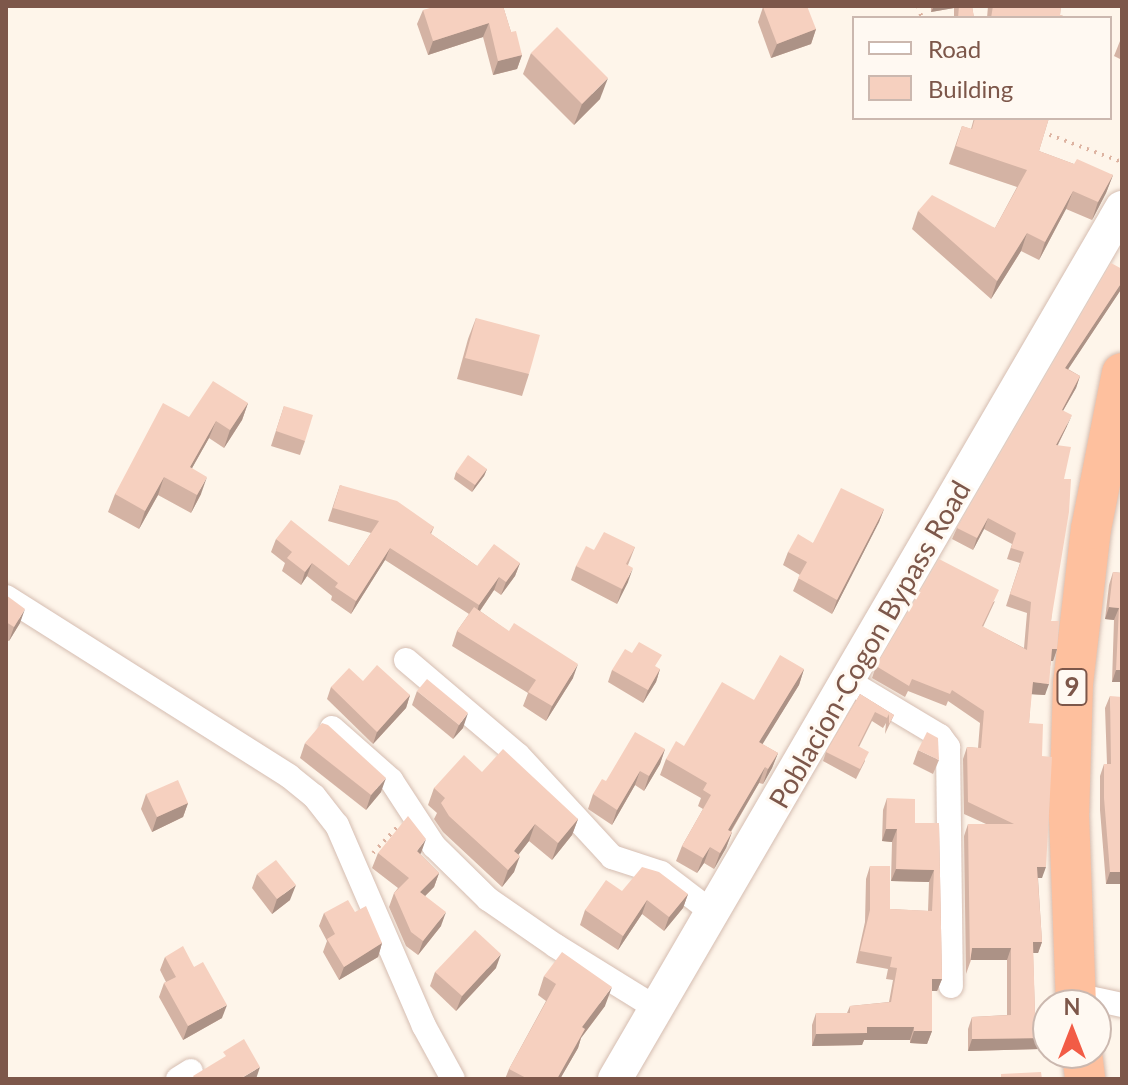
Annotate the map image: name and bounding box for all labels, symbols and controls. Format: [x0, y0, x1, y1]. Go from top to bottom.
legend [852, 16, 1112, 120]
text: Road [928, 34, 981, 63]
text: Building [928, 74, 1013, 103]
street label: Poblacion-Cogon Bypass Road [761, 474, 977, 814]
road number: 9 [1056, 665, 1088, 709]
north arrow [1032, 989, 1112, 1069]
text: N [1064, 993, 1080, 1020]

